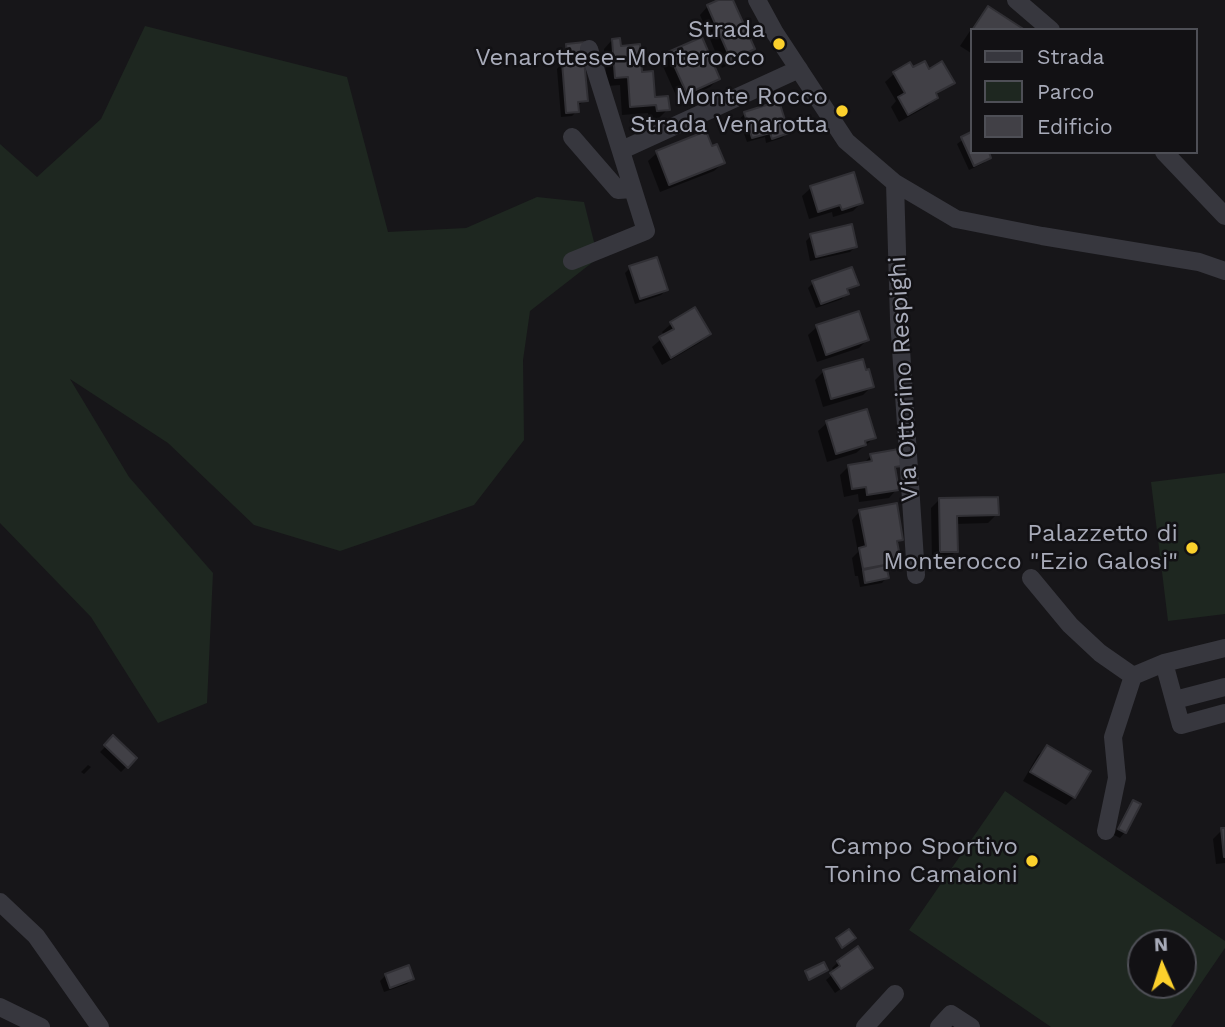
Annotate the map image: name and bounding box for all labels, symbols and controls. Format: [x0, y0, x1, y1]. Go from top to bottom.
place label: Strada Venarottese-Monterocco [475, 16, 765, 72]
legend [970, 28, 1197, 154]
marker: Strada Venarottese-Monterocco [771, 36, 787, 52]
text: Strada [1037, 44, 1104, 69]
text: Parco [1037, 79, 1094, 104]
place label: Monte Rocco Strada Venarotta [630, 83, 828, 139]
marker: Monte Rocco Strada Venarotta [834, 103, 850, 119]
text: Edificio [1037, 114, 1113, 139]
street label: Via Ottorino Respighi [883, 256, 925, 502]
place label: Palazzetto di Monterocco "Ezio Galosi" [883, 520, 1178, 576]
marker: Palazzetto di Monterocco "Ezio Galosi" [1184, 540, 1200, 556]
place label: Campo Sportivo Tonino Camaioni [825, 833, 1018, 889]
marker: Campo Sportivo Tonino Camaioni [1024, 853, 1040, 869]
north arrow [1127, 929, 1197, 999]
text: N [1153, 933, 1169, 956]

